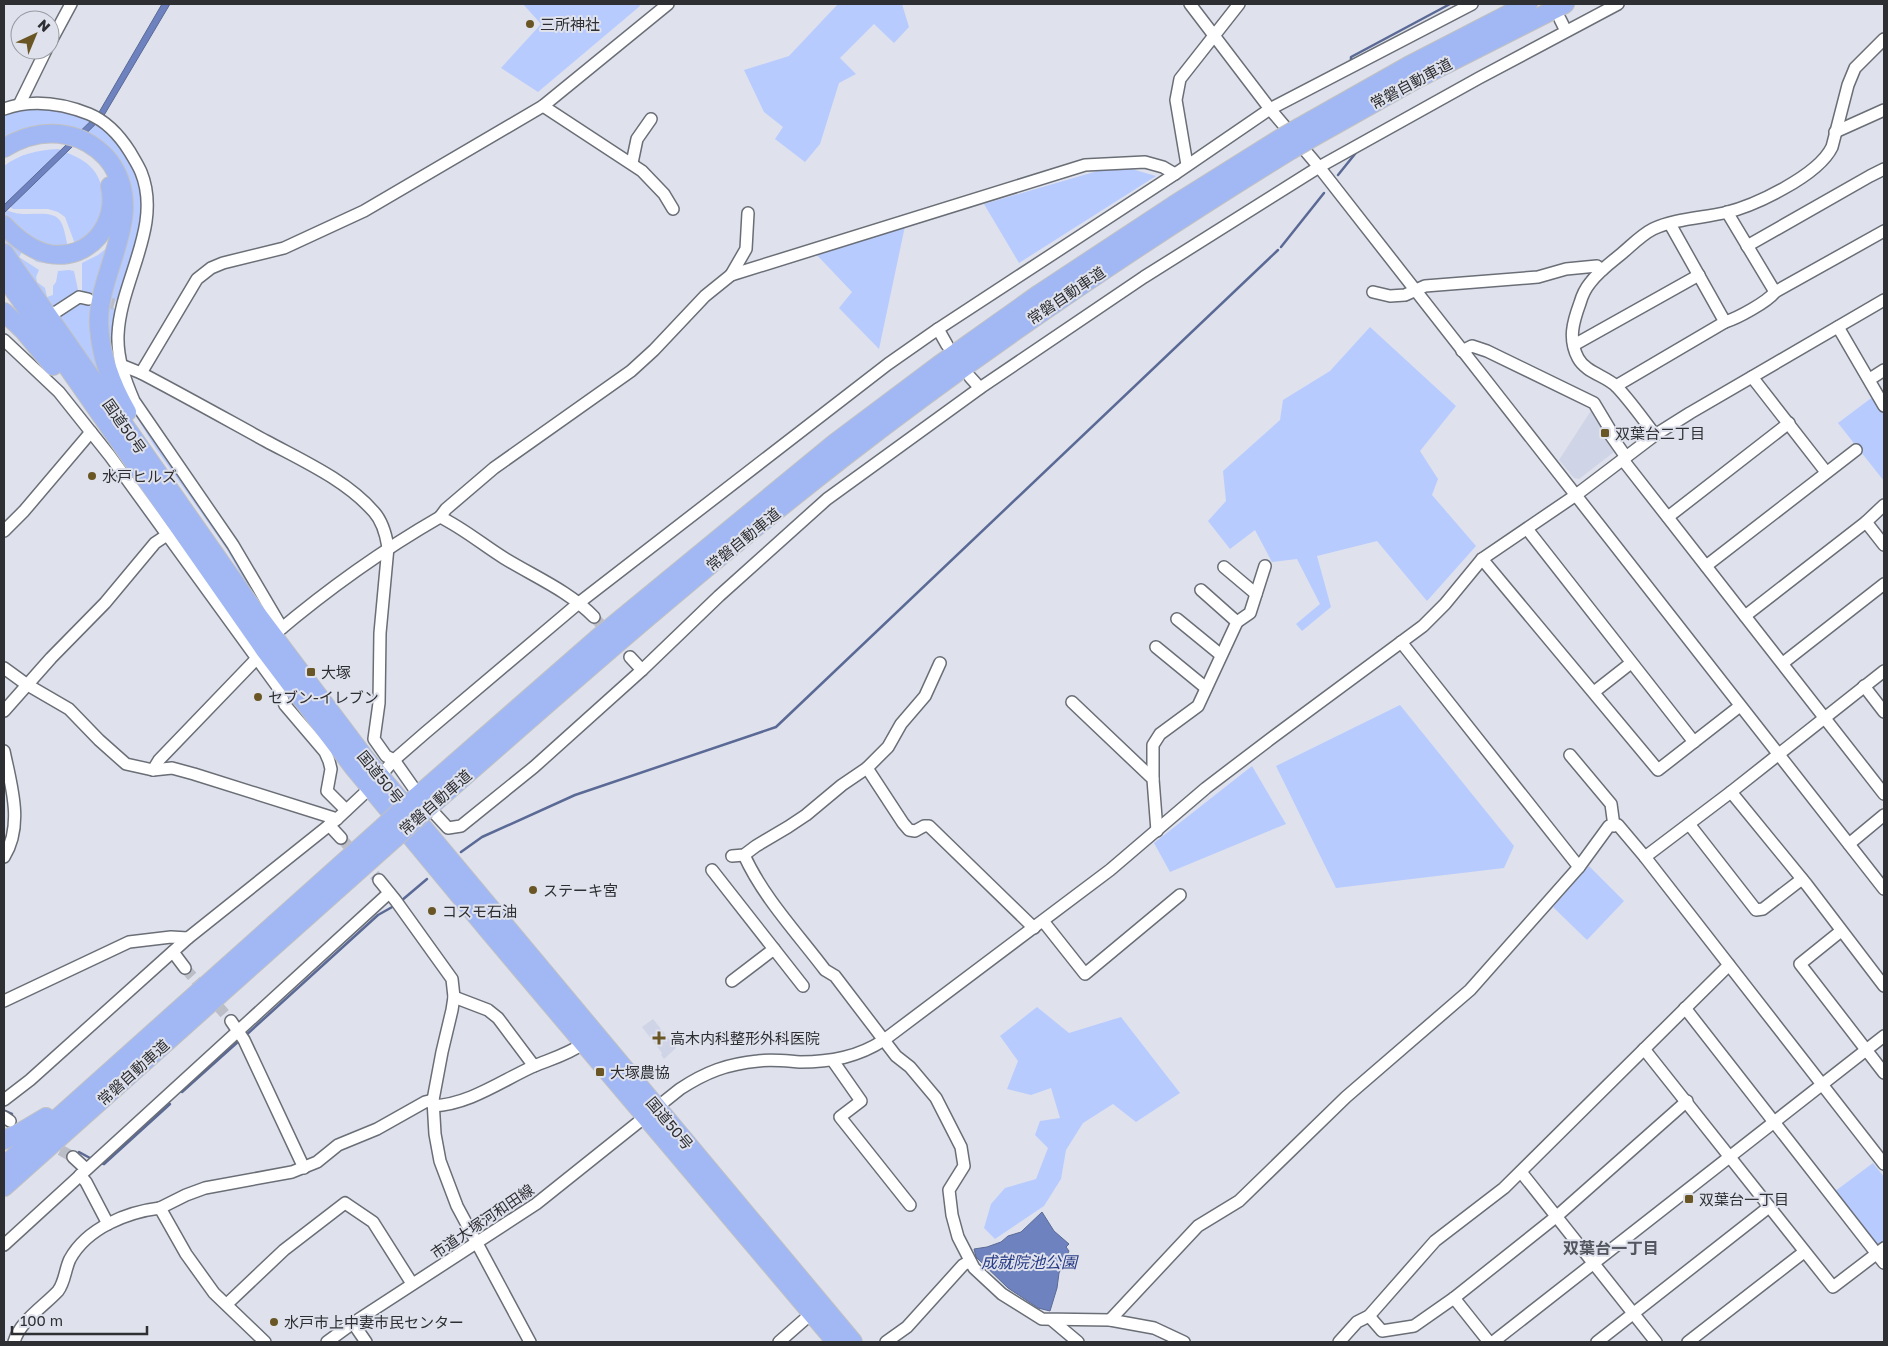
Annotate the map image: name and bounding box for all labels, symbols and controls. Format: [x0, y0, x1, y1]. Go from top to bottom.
north arrow [10, 10, 60, 60]
text: N [35, 15, 54, 35]
place label: 三所神社 [540, 15, 600, 33]
marker: 三所神社 [524, 18, 536, 30]
street label: 常磐自動車道 [1367, 54, 1455, 112]
street label: 常磐自動車道 [1024, 262, 1108, 328]
street label: 国道50号 [100, 395, 150, 457]
place label: 双葉台二丁目 [1615, 424, 1705, 442]
marker: 双葉台二丁目 [1599, 427, 1611, 439]
place label: 水戸ヒルズ [102, 467, 177, 485]
marker: 水戸ヒルズ [86, 470, 98, 482]
street label: 常磐自動車道 [702, 504, 784, 574]
place label: 大塚 [321, 663, 351, 681]
marker: 大塚 [305, 666, 317, 678]
place label: セブン-イレブン [268, 688, 379, 706]
marker: セブン-イレブン [252, 691, 264, 703]
street label: 国道50号 [354, 747, 408, 807]
street label: 常磐自動車道 [395, 766, 475, 838]
place label: ステーキ宮 [543, 881, 618, 899]
marker: ステーキ宮 [527, 884, 539, 896]
place label: コスモ石油 [442, 902, 517, 920]
marker: コスモ石油 [426, 905, 438, 917]
place label: 高木内科整形外科医院 [670, 1029, 820, 1047]
marker: 高木内科整形外科医院 [652, 1031, 666, 1045]
street label: 常磐自動車道 [94, 1035, 172, 1109]
place label: 大塚農協 [610, 1063, 670, 1081]
marker: 大塚農協 [594, 1066, 606, 1078]
street label: 国道50号 [643, 1093, 697, 1153]
street label: 市道大塚河和田線 [427, 1180, 537, 1262]
place label: 双葉台一丁目 [1699, 1190, 1789, 1208]
marker: 双葉台一丁目 [1683, 1193, 1695, 1205]
district label: 双葉台一丁目 [1563, 1238, 1659, 1258]
water label: 成就院池公園 [981, 1252, 1079, 1272]
scale bar [12, 1304, 148, 1336]
text: 100 m [20, 1311, 63, 1329]
place label: 水戸市上中妻市民センター [284, 1313, 464, 1331]
marker: 水戸市上中妻市民センター [268, 1316, 280, 1328]

